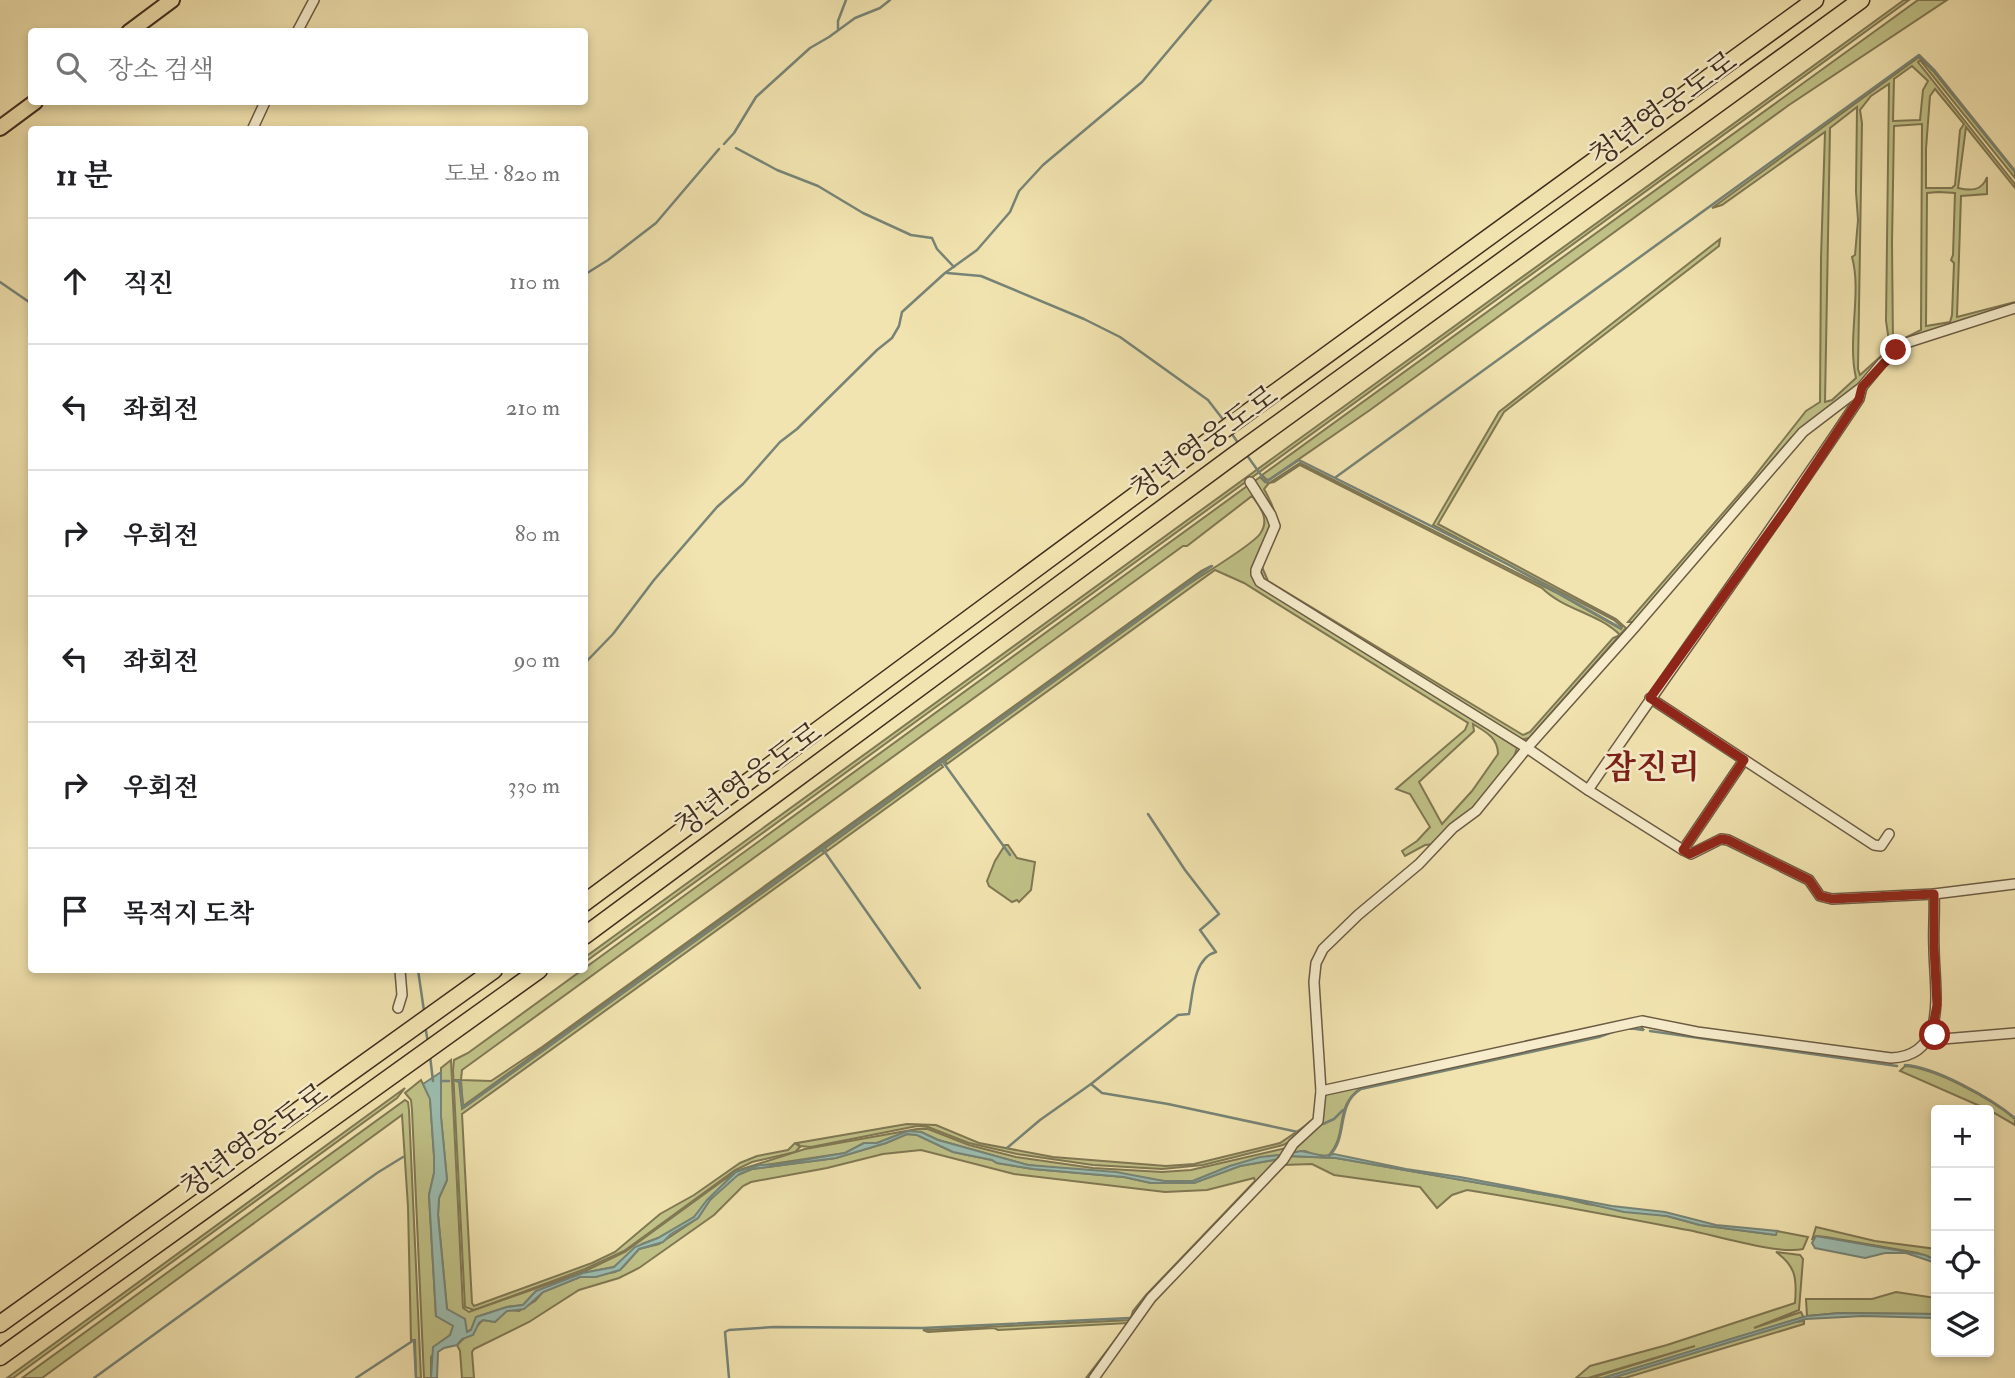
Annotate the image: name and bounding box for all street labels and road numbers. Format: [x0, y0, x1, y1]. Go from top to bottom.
street label: 청년영웅도로 [1582, 43, 1744, 175]
street label: 청년영웅도로 [1123, 377, 1285, 509]
street label: 청년영웅도로 [667, 714, 829, 846]
street label: 청년영웅도로 [173, 1075, 335, 1207]

